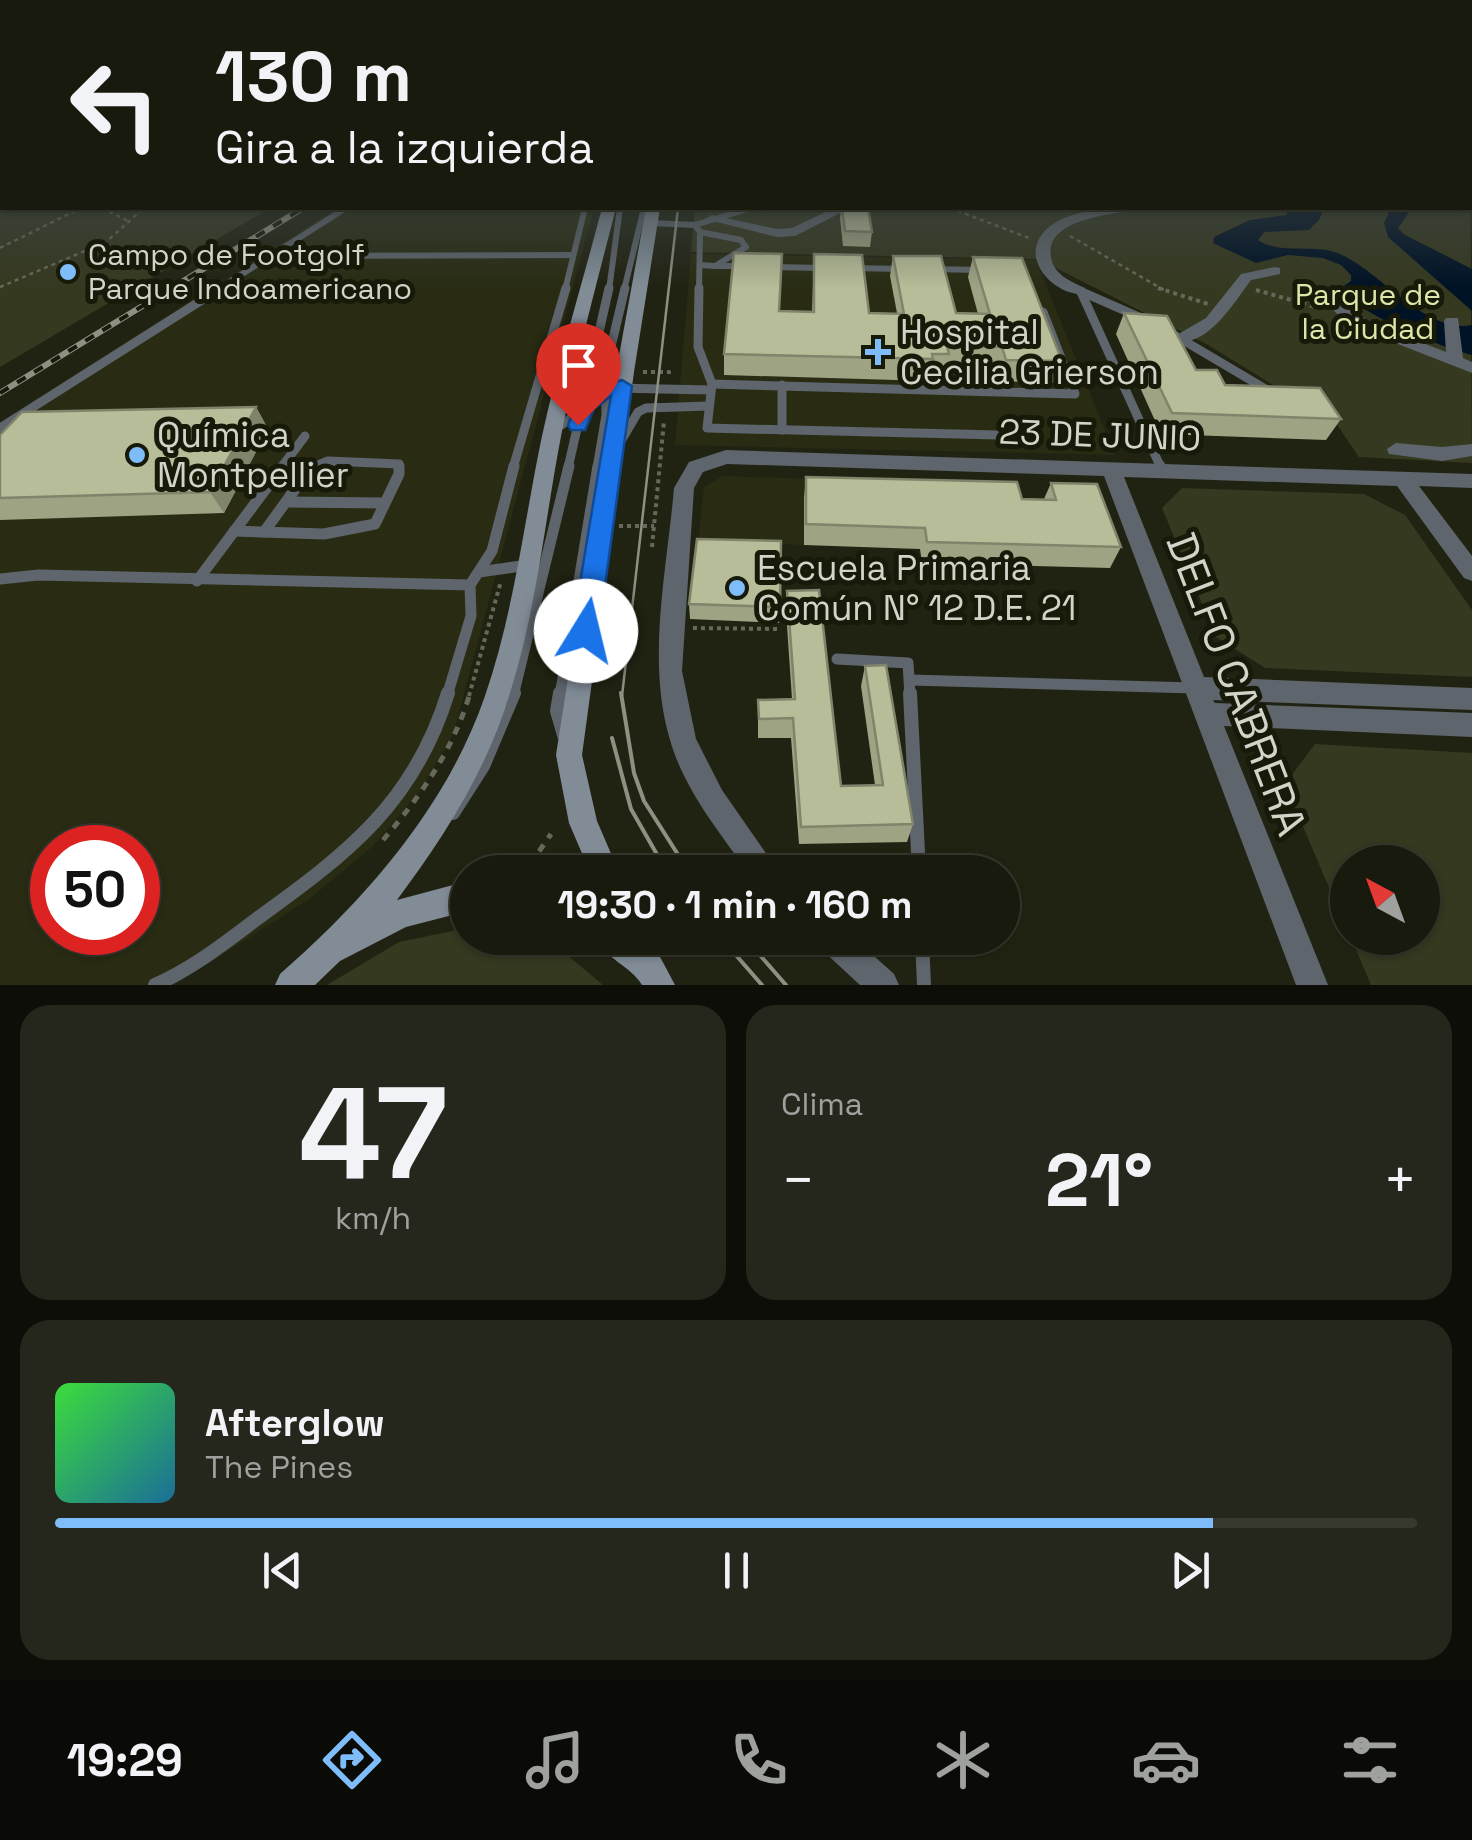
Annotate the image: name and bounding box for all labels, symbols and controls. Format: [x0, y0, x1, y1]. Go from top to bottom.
text: 130 m [215, 32, 412, 121]
icon: left [50, 40, 180, 170]
text: Gira a la izquierda [215, 119, 594, 176]
place label: Campo de Footgolf Parque Indoamericano [88, 235, 412, 308]
marker: Campo de Footgolf Parque Indoamericano [57, 261, 79, 283]
park label: Parque de la Ciudad [1295, 275, 1441, 348]
place label: Hospital Cecilia Grierson [900, 310, 1159, 394]
pin [536, 323, 621, 426]
icon: arrive [551, 338, 606, 393]
marker: Hospital Cecilia Grierson [865, 339, 891, 365]
street label: 23 DE JUNIO [998, 409, 1202, 461]
place label: Química Montpellier [157, 413, 349, 497]
marker: Química Montpellier [126, 444, 148, 466]
street label: DELFO CABRERA [1155, 525, 1319, 843]
place label: Escuela Primaria Común N° 12 D.E. 21 [757, 546, 1077, 630]
marker: Escuela Primaria Común N° 12 D.E. 21 [726, 577, 748, 599]
position arrow [534, 579, 638, 683]
speed limit sign: 50 [30, 825, 160, 955]
north arrow [1330, 845, 1440, 955]
map controls [1330, 845, 1440, 955]
text: 19:30 · 1 min · 160 m [557, 881, 913, 929]
text: 47 [298, 1050, 448, 1216]
text: Clima [781, 1084, 863, 1124]
text: 21° [1045, 1132, 1153, 1228]
text: − [781, 1145, 815, 1215]
text: + [1383, 1145, 1417, 1215]
text: km/h [335, 1198, 411, 1238]
text: Afterglow [205, 1399, 385, 1447]
text: The Pines [205, 1447, 353, 1487]
icon: previous [255, 1543, 310, 1598]
icon: pause [709, 1543, 764, 1598]
icon: next [1163, 1543, 1218, 1598]
icon: directions [317, 1725, 387, 1795]
icon: music [520, 1725, 590, 1795]
icon: phone [724, 1725, 794, 1795]
icon: climate [928, 1725, 998, 1795]
icon: car [1131, 1725, 1201, 1795]
icon: filters [1335, 1725, 1405, 1795]
text: 19:29 [67, 1732, 183, 1789]

